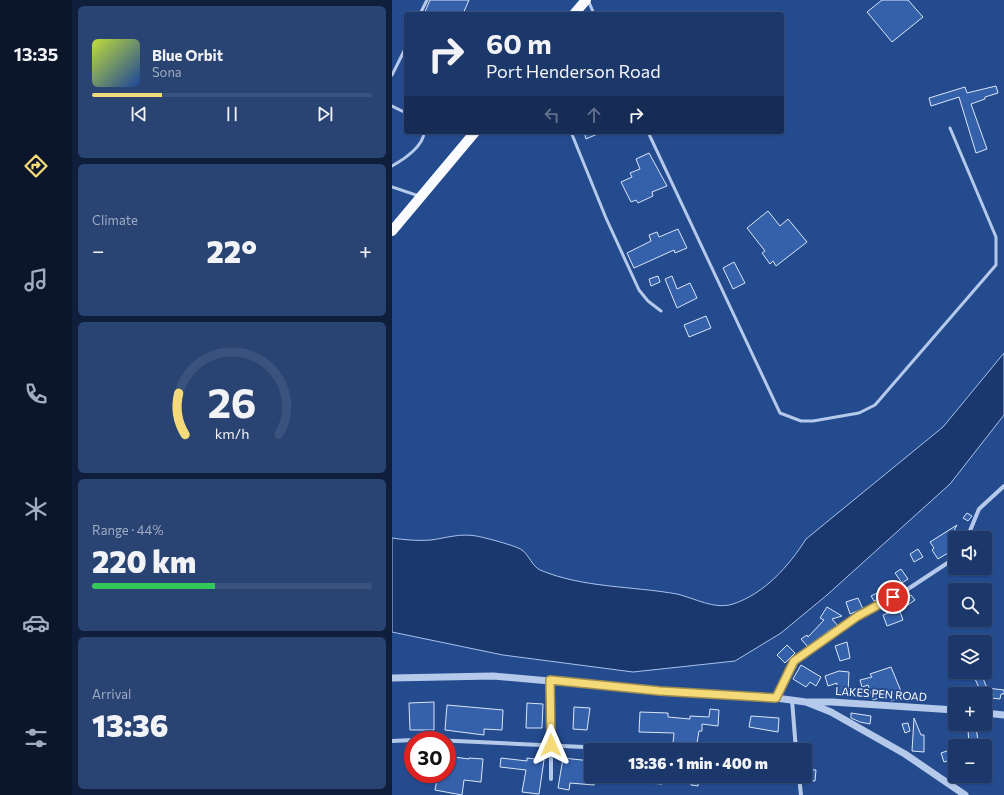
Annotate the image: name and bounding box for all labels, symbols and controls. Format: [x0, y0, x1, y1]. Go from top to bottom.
text: 60 m [486, 26, 552, 60]
icon: right [420, 28, 472, 80]
text: 13:35 [14, 43, 58, 65]
text: Blue Orbit [152, 46, 223, 64]
text: Port Henderson Road [486, 60, 661, 82]
text: Sona [152, 64, 182, 80]
icon: previous [128, 103, 150, 125]
icon: pause [221, 103, 243, 125]
icon: next [314, 103, 336, 125]
icon: left [541, 104, 563, 126]
icon: ahead [583, 104, 605, 126]
icon: right [625, 104, 647, 126]
icon: directions [22, 152, 50, 180]
text: Climate [92, 212, 138, 228]
text: 22° [207, 232, 257, 269]
text: − [92, 237, 105, 264]
text: + [359, 237, 372, 264]
icon: music [22, 266, 50, 294]
text: 26 [207, 376, 257, 427]
icon: phone [22, 380, 50, 408]
text: km/h [215, 424, 249, 442]
icon: climate [22, 495, 50, 523]
text: Range · 44% [92, 522, 164, 538]
map controls [948, 531, 992, 783]
button: sound [948, 531, 992, 575]
text: 220 km [92, 542, 196, 579]
pin [876, 580, 910, 614]
button: search [948, 583, 992, 627]
icon: arrive [882, 586, 904, 608]
icon: car [22, 609, 50, 637]
button: layers [948, 635, 992, 679]
street label: LAKES PEN ROAD [835, 684, 927, 703]
text: Arrival [92, 686, 131, 702]
button: + [948, 687, 992, 731]
text: 13:36 [92, 706, 168, 743]
icon: filters [22, 724, 50, 752]
position arrow [530, 724, 572, 766]
speed limit sign: 30 [404, 731, 456, 783]
button: − [948, 739, 992, 783]
text: 13:36 · 1 min · 400 m [628, 754, 768, 772]

